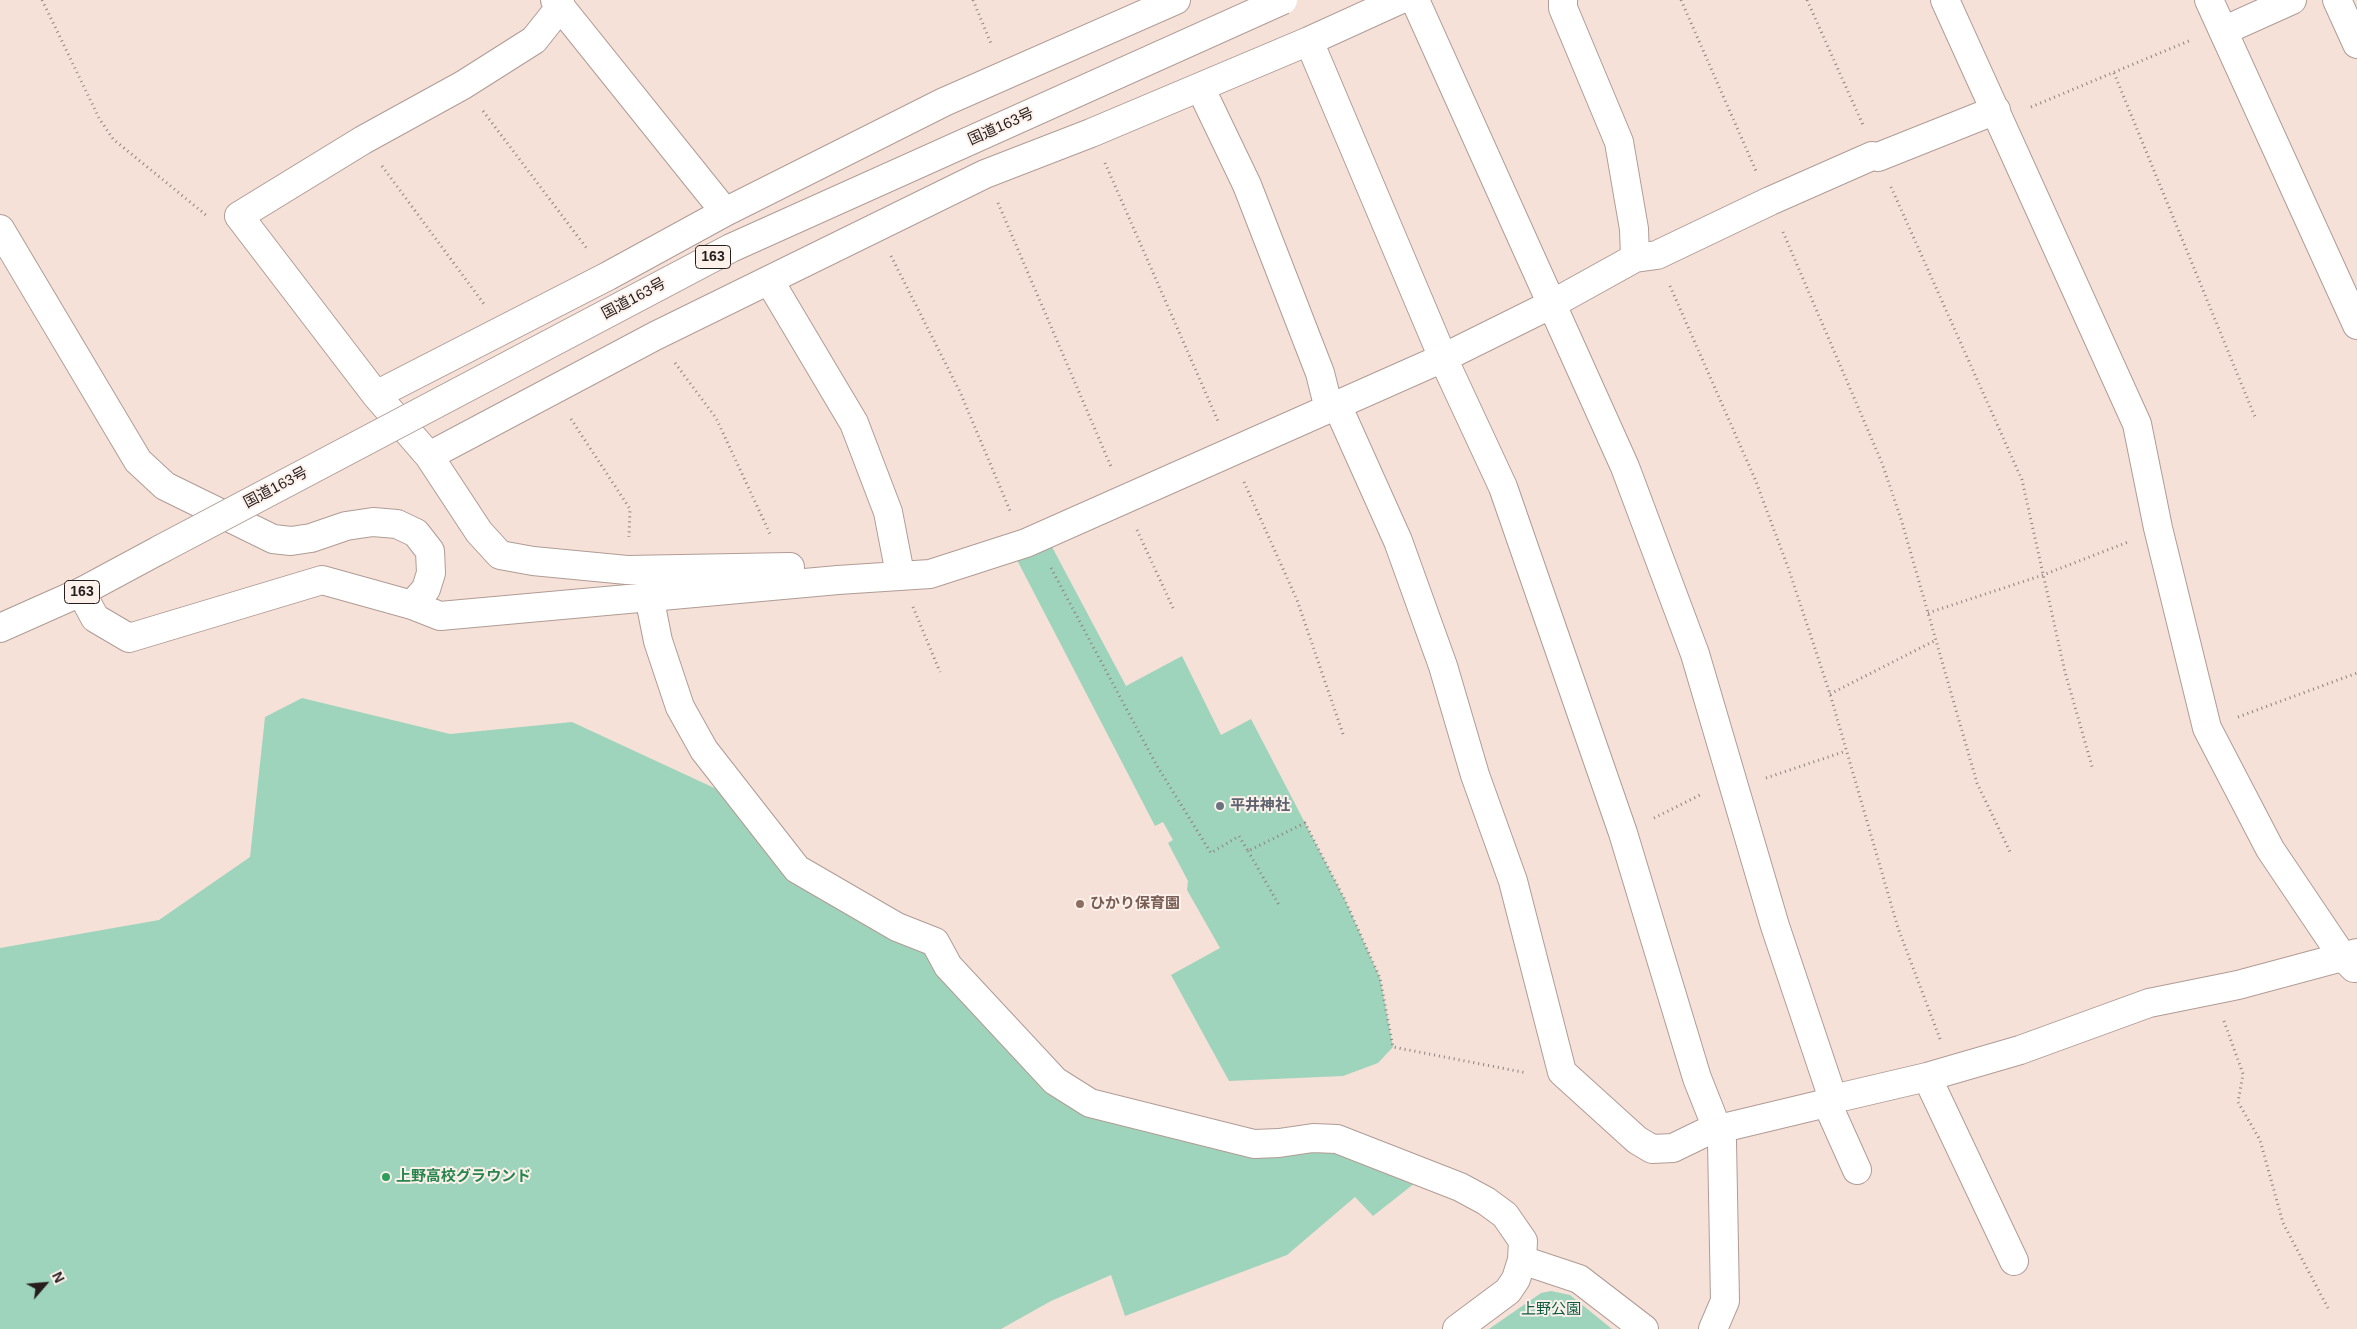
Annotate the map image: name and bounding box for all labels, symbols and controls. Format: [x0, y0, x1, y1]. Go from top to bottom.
street label: 国道163号 [965, 105, 1037, 149]
road number: 163 [696, 246, 730, 268]
street label: 国道163号 [599, 275, 669, 323]
street label: 国道163号 [241, 464, 311, 512]
road number: 163 [64, 580, 100, 604]
place label: 平井神社 [1230, 797, 1290, 815]
marker: 平井神社 [1214, 800, 1226, 812]
place label: ひかり保育園 [1090, 895, 1180, 913]
marker: ひかり保育園 [1074, 898, 1086, 910]
place label: 上野高校グラウンド [396, 1168, 531, 1186]
marker: 上野高校グラウンド [380, 1171, 392, 1183]
north arrow [20, 1259, 70, 1309]
text: N [49, 1269, 68, 1285]
park label: 上野公園 [1521, 1301, 1581, 1319]

